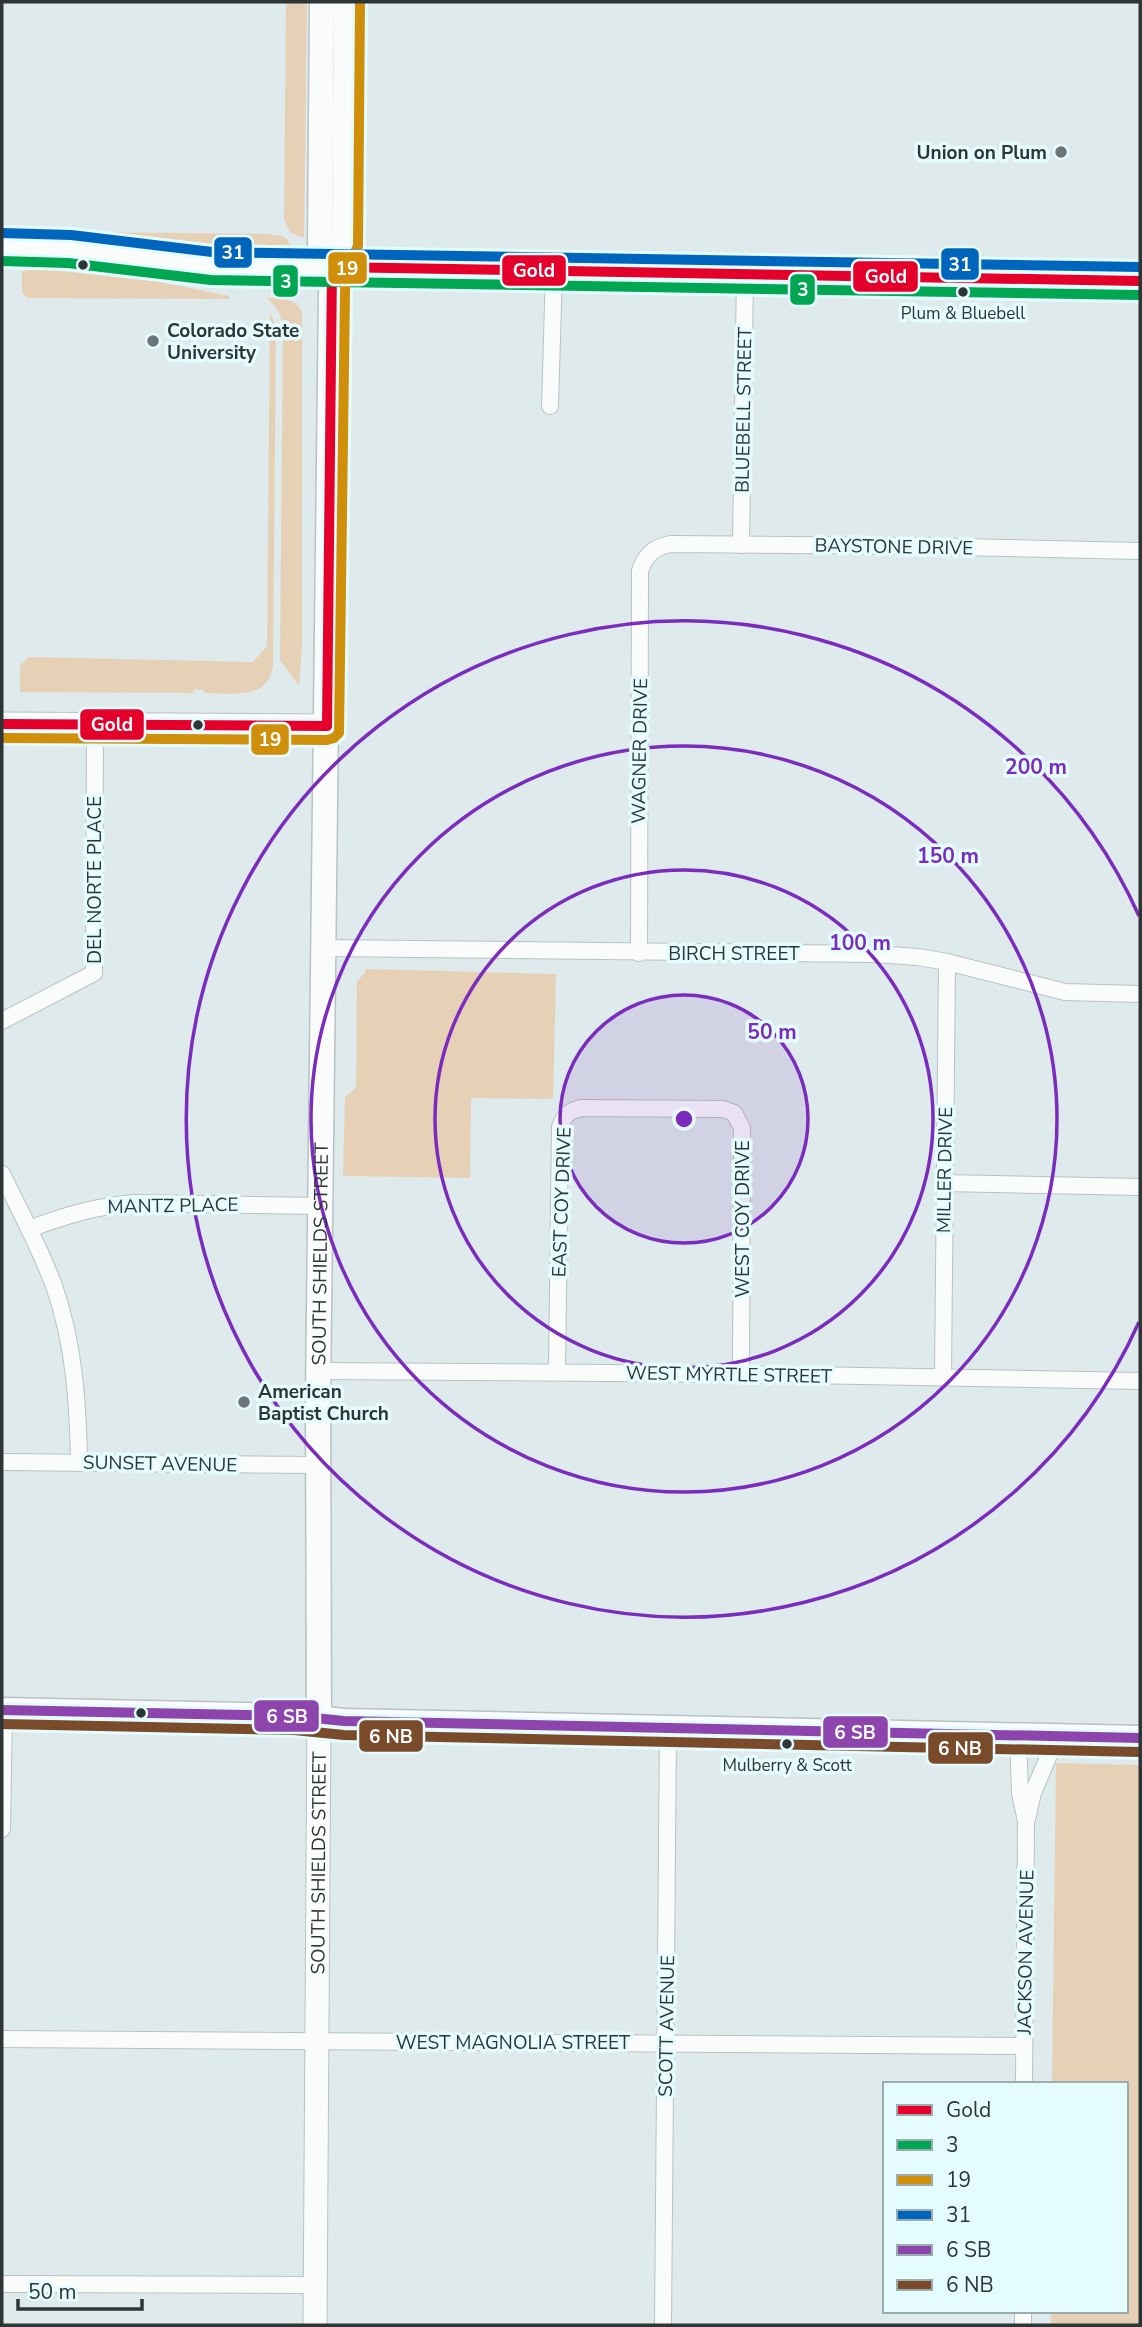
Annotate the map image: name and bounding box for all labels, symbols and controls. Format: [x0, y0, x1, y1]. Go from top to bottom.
place label: Union on Plum [917, 140, 1047, 166]
marker: Union on Plum [1053, 144, 1069, 160]
line badge: 31 [213, 236, 253, 269]
text: 31 [222, 240, 244, 266]
line badge: 31 [940, 247, 980, 281]
line badge: 19 [327, 251, 368, 285]
text: 31 [949, 252, 971, 278]
line badge: Gold [501, 254, 567, 287]
text: 19 [336, 256, 358, 282]
unlabelled marker [76, 258, 90, 272]
text: Gold [513, 258, 555, 284]
line badge: Gold [852, 260, 919, 293]
line badge: 3 [272, 264, 299, 298]
text: Gold [865, 264, 907, 290]
text: 3 [280, 269, 292, 295]
line badge: 3 [789, 273, 816, 306]
text: 3 [797, 277, 809, 303]
marker: Plum & Bluebell [956, 285, 970, 299]
place label: Plum & Bluebell [901, 302, 1025, 325]
place label: Colorado State University [167, 318, 299, 366]
street label: BLUEBELL STREET [730, 326, 758, 493]
marker: Colorado State University [145, 333, 161, 349]
street label: BAYSTONE DRIVE [814, 533, 974, 561]
street label: WAGNER DRIVE [626, 678, 654, 824]
line badge: Gold [79, 708, 145, 741]
text: Gold [91, 712, 133, 738]
unlabelled marker [191, 718, 205, 732]
line badge: 19 [250, 723, 290, 756]
text: 19 [259, 727, 281, 753]
text: 200 m [1005, 753, 1067, 781]
street label: DEL NORTE PLACE [82, 796, 108, 964]
text: 150 m [917, 842, 979, 870]
text: 100 m [829, 929, 891, 957]
street label: BIRCH STREET [668, 941, 800, 967]
text: 50 m [747, 1018, 797, 1046]
centre of rings [672, 1107, 696, 1131]
street label: MILLER DRIVE [931, 1107, 959, 1233]
street label: EAST COY DRIVE [546, 1126, 578, 1278]
street label: WEST COY DRIVE [730, 1140, 756, 1298]
street label: SOUTH SHIELDS STREET [306, 1142, 335, 1366]
street label: MANTZ PLACE [107, 1192, 239, 1220]
street label: WEST MYRTLE STREET [626, 1360, 833, 1390]
place label: American Baptist Church [258, 1379, 389, 1427]
marker: American Baptist Church [236, 1394, 252, 1410]
street label: SUNSET AVENUE [83, 1450, 237, 1478]
line badge: 6 SB [253, 1699, 320, 1733]
text: 6 SB [266, 1704, 308, 1730]
unlabelled marker [134, 1706, 148, 1720]
line badge: 6 SB [822, 1715, 889, 1749]
line badge: 6 NB [358, 1719, 424, 1753]
text: 6 SB [834, 1720, 876, 1746]
text: 6 NB [369, 1724, 413, 1750]
line badge: 6 NB [927, 1731, 994, 1765]
text: 6 NB [938, 1736, 982, 1762]
marker: Mulberry & Scott [780, 1737, 794, 1751]
street label: SOUTH SHIELDS STREET [305, 1751, 333, 1975]
place label: Mulberry & Scott [722, 1754, 853, 1777]
street label: JACKSON AVENUE [1012, 1869, 1040, 2036]
street label: SCOTT AVENUE [653, 1955, 681, 2097]
street label: WEST MAGNOLIA STREET [396, 2030, 631, 2056]
legend [883, 2082, 1128, 2313]
text: Gold [946, 2096, 991, 2124]
text: 3 [946, 2131, 959, 2159]
text: 19 [946, 2166, 971, 2194]
text: 31 [946, 2201, 971, 2229]
text: 6 SB [946, 2236, 991, 2264]
scale bar [18, 2268, 142, 2312]
text: 6 NB [946, 2271, 994, 2299]
text: 50 m [28, 2278, 77, 2306]

